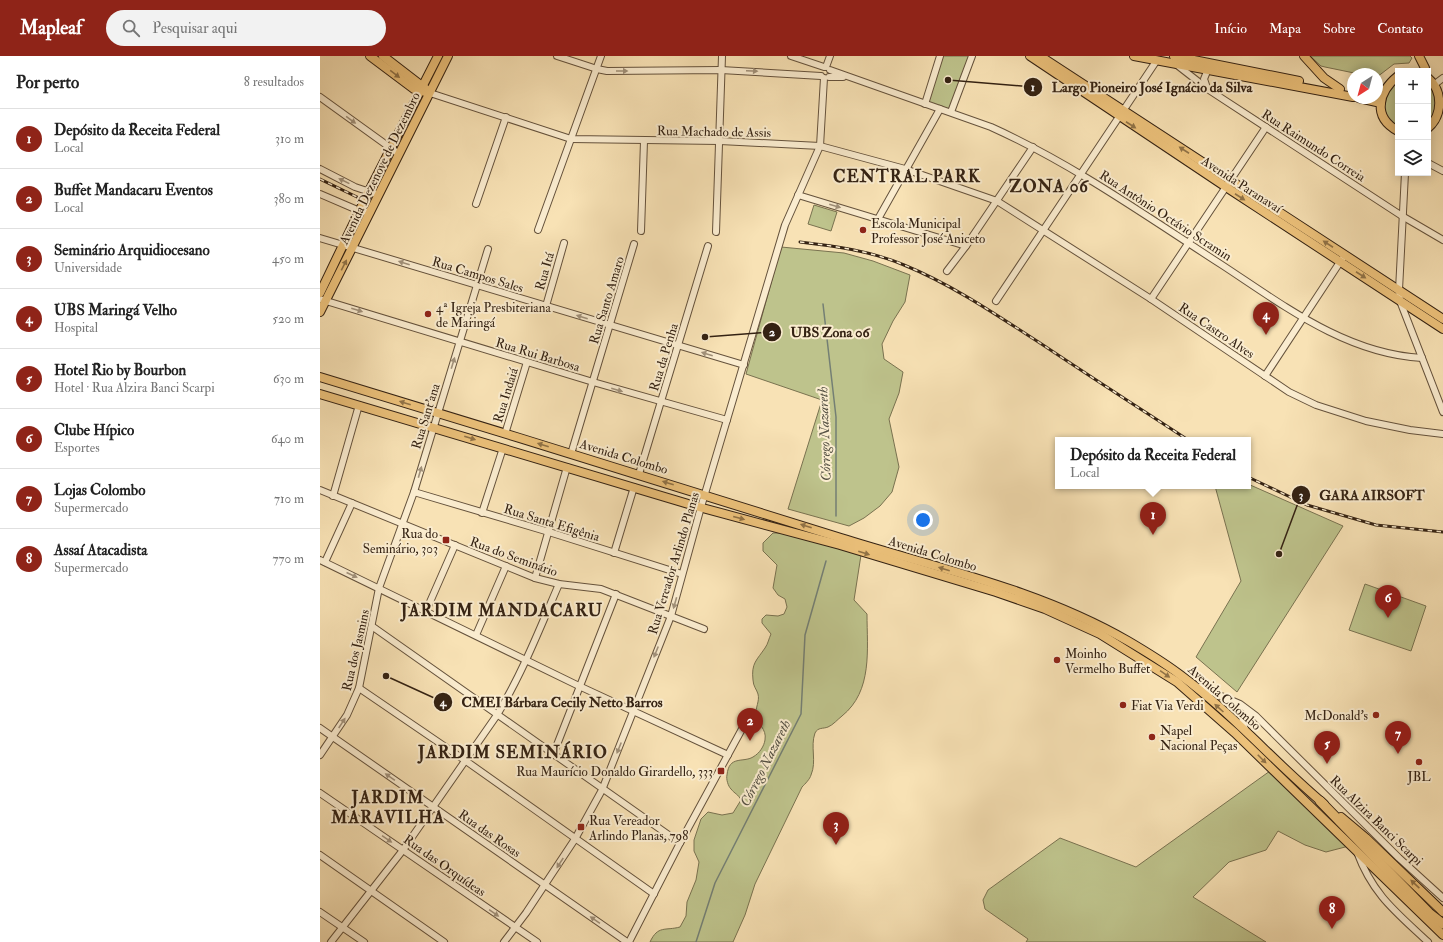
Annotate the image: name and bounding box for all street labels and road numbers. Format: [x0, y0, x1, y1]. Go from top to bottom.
street label: Avenida Dezenove de Dezembro [336, 90, 424, 248]
street label: Rua Raimundo Correia [1259, 106, 1369, 186]
street label: Rua Machado de Assis [657, 123, 772, 141]
street label: Avenida Paranavaí [1197, 152, 1286, 218]
street label: Rua Antônio Octávio Scramin [1096, 167, 1235, 265]
street label: Rua Itá [532, 250, 558, 292]
street label: Rua Campos Sales [430, 253, 526, 298]
street label: Rua Santo Amaro [586, 254, 628, 346]
street label: Rua Castro Alves [1175, 300, 1258, 362]
street label: Rua da Penha [646, 321, 682, 393]
street label: Rua Rui Barbosa [494, 335, 582, 376]
street label: Rua Indaiá [490, 365, 522, 425]
street label: Rua Sant'ana [408, 381, 444, 451]
street label: Avenida Colombo [577, 436, 670, 478]
street label: Rua Vereador Arlindo Planas [645, 490, 703, 636]
street label: Rua Santa Efigênia [502, 501, 602, 545]
street label: Avenida Colombo [886, 533, 979, 575]
street label: Rua do Seminário [468, 534, 560, 580]
street label: Rua dos Jasmins [339, 607, 373, 693]
street label: Avenida Colombo [1184, 661, 1264, 734]
street label: Rua Alzira Banci Scarpi [1326, 772, 1426, 870]
street label: Rua das Rosas [455, 806, 524, 862]
street label: Rua das Orquídeas [400, 831, 489, 900]

